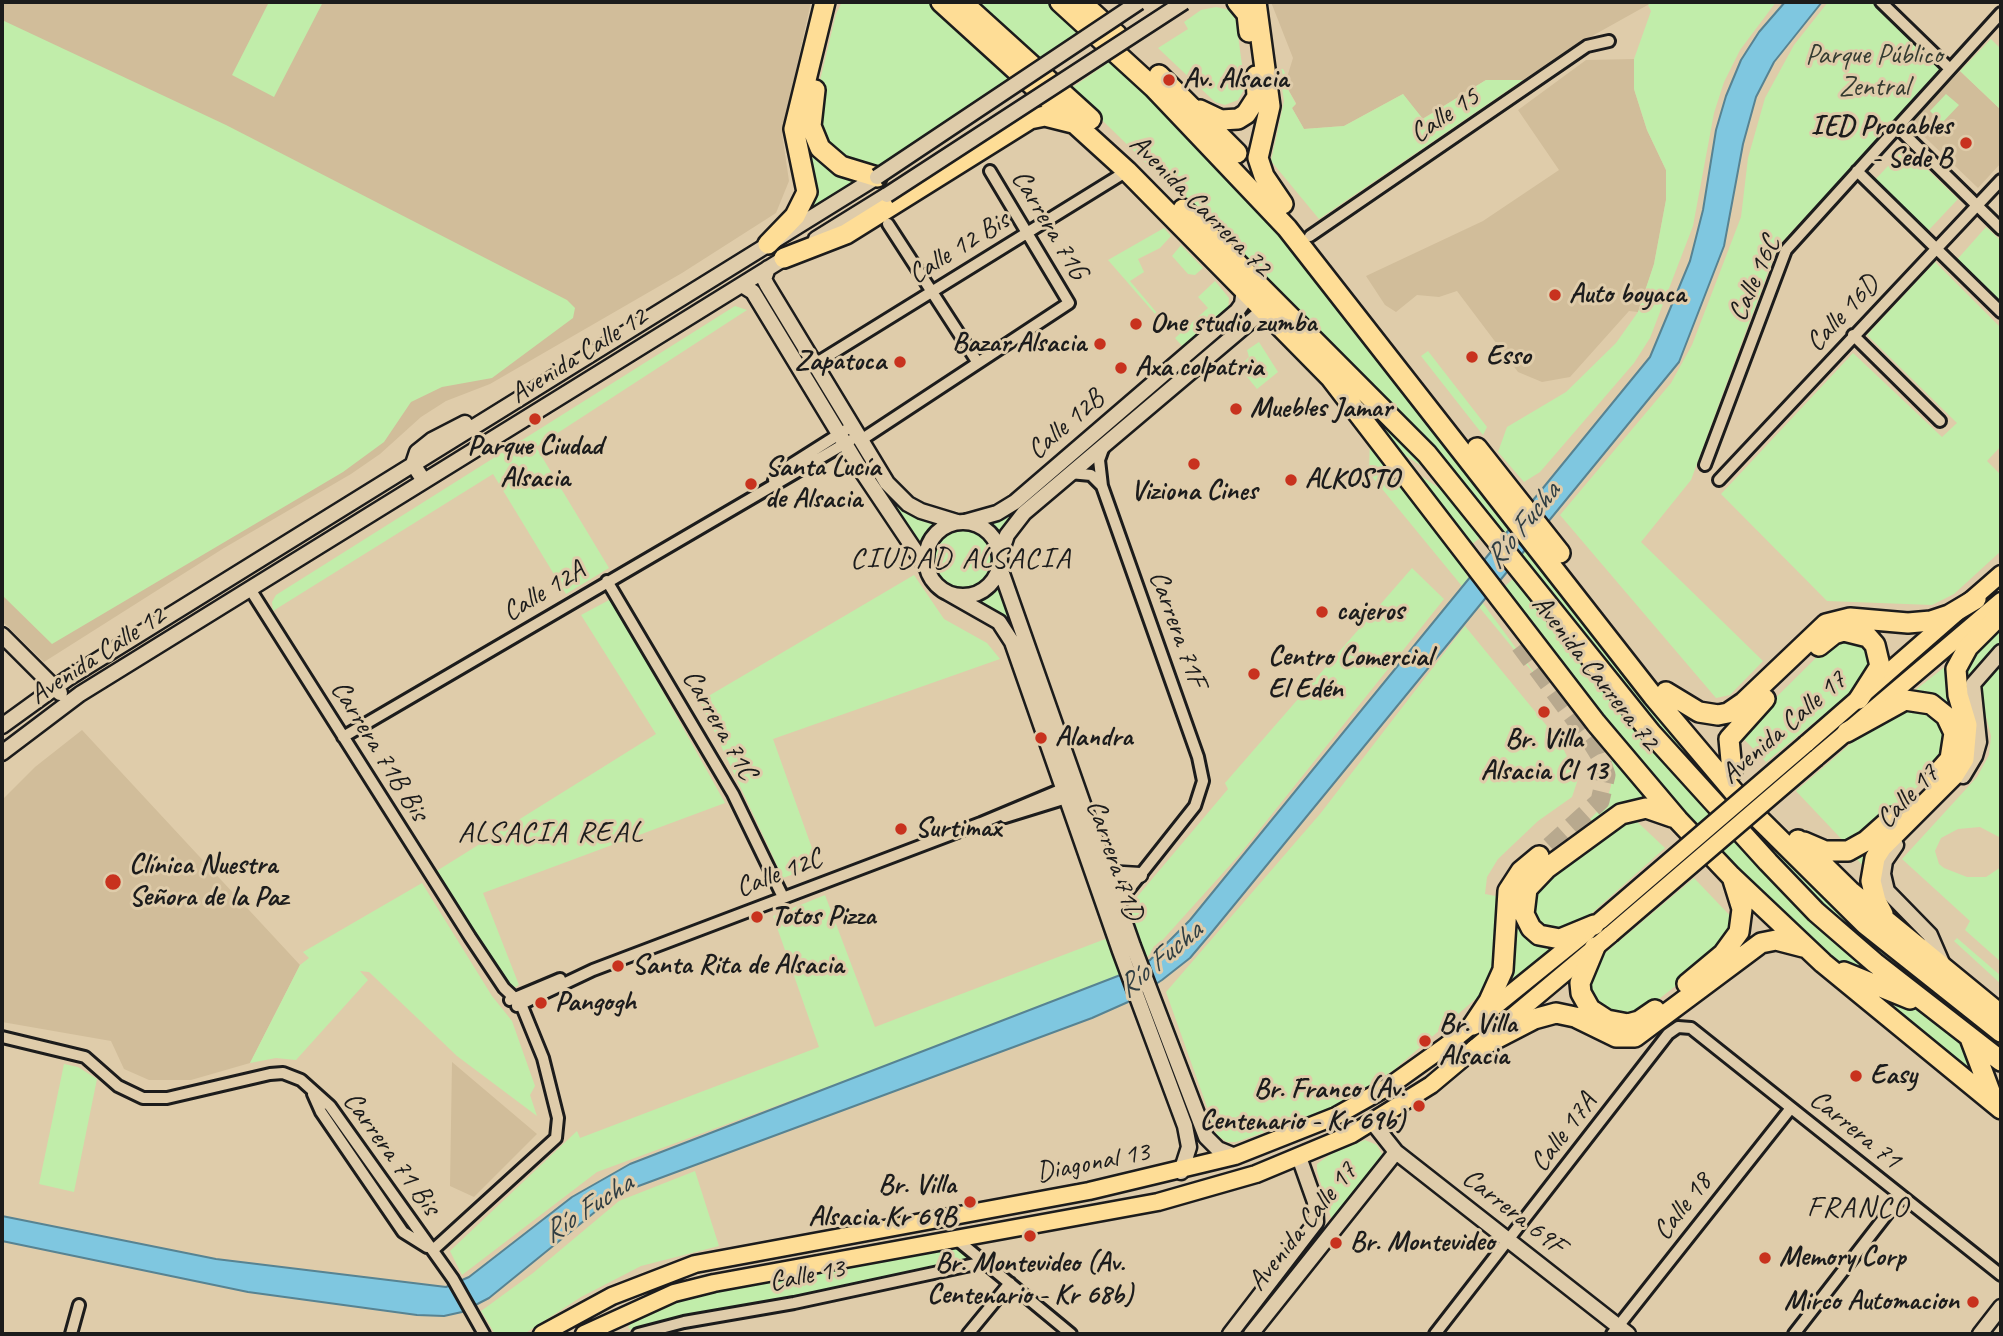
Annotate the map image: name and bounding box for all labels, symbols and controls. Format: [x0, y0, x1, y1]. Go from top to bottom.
park label: Parque Público Zentral [1806, 39, 1942, 105]
place label: Av. Alsacia [1183, 63, 1288, 97]
marker: Av. Alsacia [1161, 72, 1177, 88]
street label: Calle 15 [1404, 81, 1486, 151]
place label: IED Procables - Sede B [1811, 110, 1952, 176]
street label: Avenida Carrera 72 [1122, 128, 1278, 284]
marker: IED Procables - Sede B [1958, 135, 1974, 151]
street label: Carrera 71G [1003, 164, 1095, 286]
street label: Calle 12 Bis [902, 204, 1016, 292]
street label: Calle 16C [1722, 231, 1788, 327]
street label: Calle 16D [1799, 269, 1887, 359]
place label: Auto boyaca [1569, 278, 1686, 312]
marker: Auto boyaca [1547, 287, 1563, 303]
street label: Avenida Calle 12 [504, 301, 654, 411]
place label: One studio zumba [1150, 307, 1316, 341]
marker: One studio zumba [1128, 316, 1144, 332]
place label: Bazar Alsacia [952, 327, 1086, 361]
marker: Bazar Alsacia [1092, 336, 1108, 352]
place label: Esso [1486, 340, 1531, 374]
place label: Zapatoca [795, 345, 886, 379]
marker: Esso [1464, 349, 1480, 365]
place label: Axa colpatria [1135, 351, 1263, 385]
marker: Zapatoca [892, 354, 908, 370]
marker: Axa colpatria [1113, 360, 1129, 376]
street label: Calle 12B [1021, 383, 1111, 467]
place label: Muebles Jamar [1250, 392, 1392, 426]
marker: Muebles Jamar [1228, 401, 1244, 417]
marker: Parque Ciudad Alsacia [527, 411, 543, 427]
place label: Parque Ciudad Alsacia [467, 430, 603, 496]
place label: Santa Lucía de Alsacia [765, 451, 881, 517]
marker: Viziona Cines [1186, 456, 1202, 472]
place label: ALKOSTO [1305, 463, 1399, 497]
marker: ALKOSTO [1283, 472, 1299, 488]
place label: Viziona Cines [1131, 475, 1257, 509]
marker: Santa Lucía de Alsacia [743, 476, 759, 492]
water label: Río Fucha [1477, 476, 1569, 576]
district label: CIUDAD ALSACIA [852, 541, 1070, 577]
street label: Calle 12A [497, 554, 591, 630]
street label: Carrera 71F [1141, 566, 1213, 692]
street label: Avenida Carrera 72 [1524, 589, 1666, 757]
place label: cajeros [1336, 595, 1404, 629]
street label: Avenida Calle 12 [24, 600, 172, 712]
marker: cajeros [1314, 604, 1330, 620]
place label: Centro Comercial El Edén [1268, 641, 1432, 707]
street label: Carrera 71C [674, 664, 764, 786]
street label: Avenida Calle 17 [1714, 664, 1854, 792]
marker: Centro Comercial El Edén [1246, 666, 1262, 682]
street label: Carrera 71B Bis [323, 675, 435, 827]
marker: Br. Villa Alsacia Cl 13 [1536, 704, 1552, 720]
place label: Alandra [1055, 721, 1132, 755]
place label: Br. Villa Alsacia Cl 13 [1481, 723, 1607, 789]
marker: Alandra [1033, 730, 1049, 746]
street label: Calle 17 [1870, 758, 1946, 836]
street label: Carrera 71D [1078, 796, 1150, 924]
place label: Surtimax [915, 812, 1001, 846]
district label: ALSACIA REAL [459, 815, 643, 851]
marker: Surtimax [893, 821, 909, 837]
street label: Calle 12C [731, 842, 827, 906]
place label: Clínica Nuestra Señora de la Paz [129, 849, 288, 915]
marker: Clínica Nuestra Señora de la Paz [103, 872, 123, 892]
place label: Totos Pizza [771, 900, 875, 934]
marker: Totos Pizza [749, 909, 765, 925]
water label: Río Fucha [1110, 914, 1210, 1006]
place label: Santa Rita de Alsacia [632, 949, 844, 983]
marker: Santa Rita de Alsacia [610, 958, 626, 974]
place label: Pangogh [555, 986, 636, 1020]
marker: Pangogh [533, 995, 549, 1011]
place label: Br. Villa Alsacia [1439, 1008, 1517, 1074]
marker: Br. Villa Alsacia [1417, 1033, 1433, 1049]
place label: Easy [1870, 1059, 1917, 1093]
marker: Easy [1848, 1068, 1864, 1084]
place label: Br. Franco (Av. Centenario - Kr 69b) [1200, 1073, 1405, 1139]
street label: Carrera 71 [1802, 1083, 1908, 1177]
street label: Carrera 71 Bis [335, 1086, 447, 1222]
street label: Calle 17A [1523, 1087, 1605, 1179]
marker: Br. Franco (Av. Centenario - Kr 69b) [1411, 1098, 1427, 1114]
street label: Diagonal 13 [1034, 1136, 1152, 1190]
street label: Avenida Calle 17 [1241, 1156, 1365, 1298]
street label: Carrera 69F [1455, 1162, 1571, 1262]
water label: Río Fucha [536, 1167, 640, 1251]
street label: Calle 18 [1646, 1167, 1720, 1247]
place label: Br. Villa Alsacia Kr 69B [809, 1169, 956, 1235]
district label: FRANCO [1808, 1190, 1908, 1226]
marker: Br. Villa Alsacia Kr 69B [962, 1194, 978, 1210]
place label: Br. Montevideo [1350, 1226, 1495, 1260]
marker: Br. Montevideo (Av. Centenario - Kr 68b) [1022, 1228, 1038, 1244]
marker: Br. Montevideo [1328, 1235, 1344, 1251]
place label: Memory Corp [1779, 1241, 1905, 1275]
place label: Br. Montevideo (Av. Centenario - Kr 68b) [927, 1247, 1133, 1313]
marker: Memory Corp [1757, 1250, 1773, 1266]
street label: Calle 13 [766, 1252, 848, 1300]
place label: Mirco Automacion [1784, 1285, 1959, 1319]
marker: Mirco Automacion [1965, 1294, 1981, 1310]

